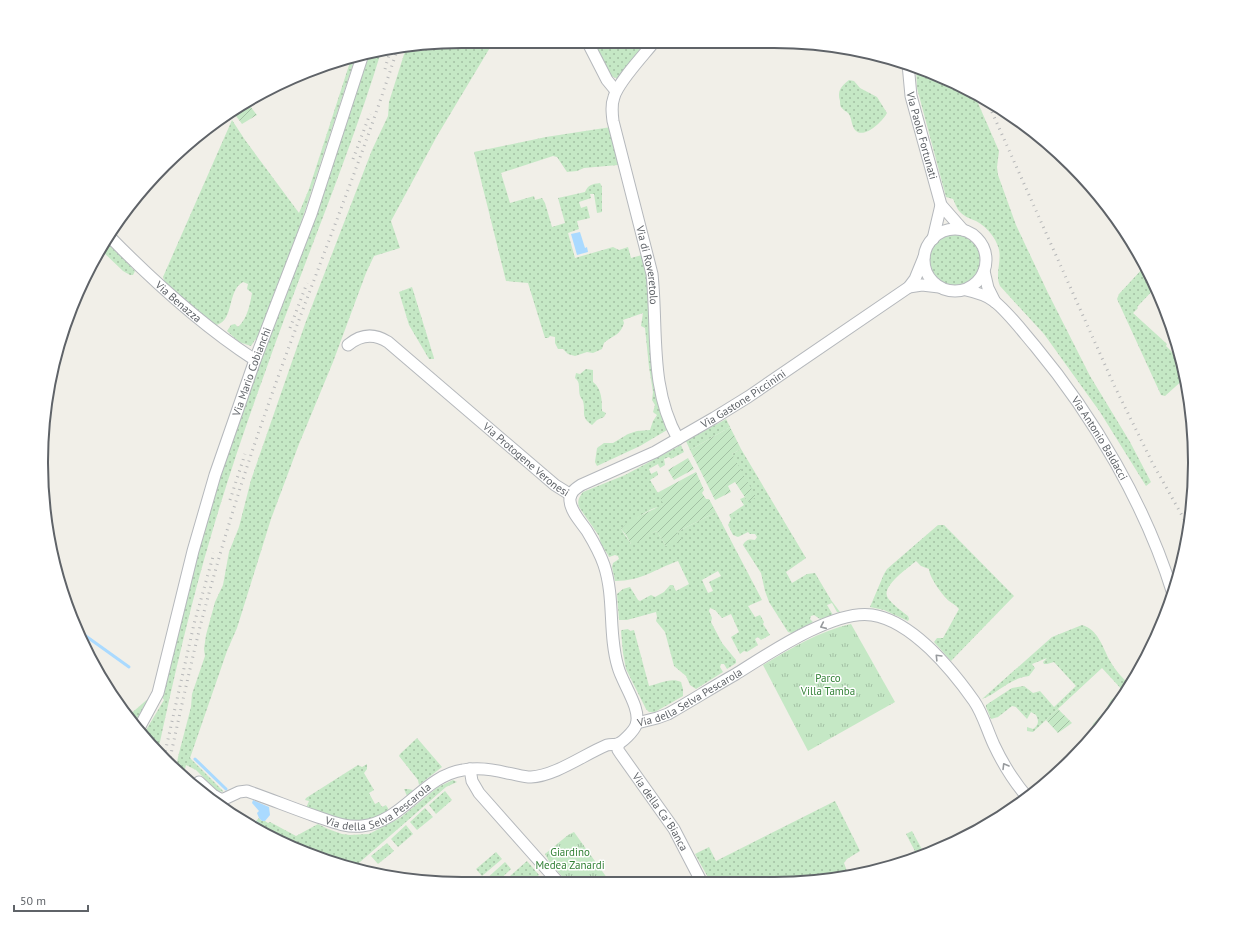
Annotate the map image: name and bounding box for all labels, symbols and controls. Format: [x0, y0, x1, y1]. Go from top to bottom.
street label: Via Paolo Fortunati [904, 90, 941, 181]
street label: Via di Roveretolo [633, 223, 661, 305]
street label: Via Benazza [152, 277, 204, 325]
street label: Via Mario Cobianchi [229, 325, 274, 419]
street label: Via Gastone Piccinini [697, 366, 789, 432]
street label: Via Antonio Baldacci [1068, 393, 1131, 483]
street label: Via Protogene Veronesi [479, 419, 572, 499]
one-way arrow [819, 621, 827, 629]
one-way arrow [935, 654, 943, 662]
street label: Via della Selva Pescarola [635, 665, 745, 730]
park label: Parco Villa Tamba [800, 671, 855, 698]
one-way arrow [1003, 763, 1010, 771]
street label: Via della Ca' Bianca [629, 769, 691, 853]
street label: Via della Selva Pescarola [322, 780, 434, 833]
park label: Giardino Medea Zanardi [535, 845, 605, 872]
scale bar [14, 887, 88, 913]
text: 50 m [20, 893, 46, 908]

